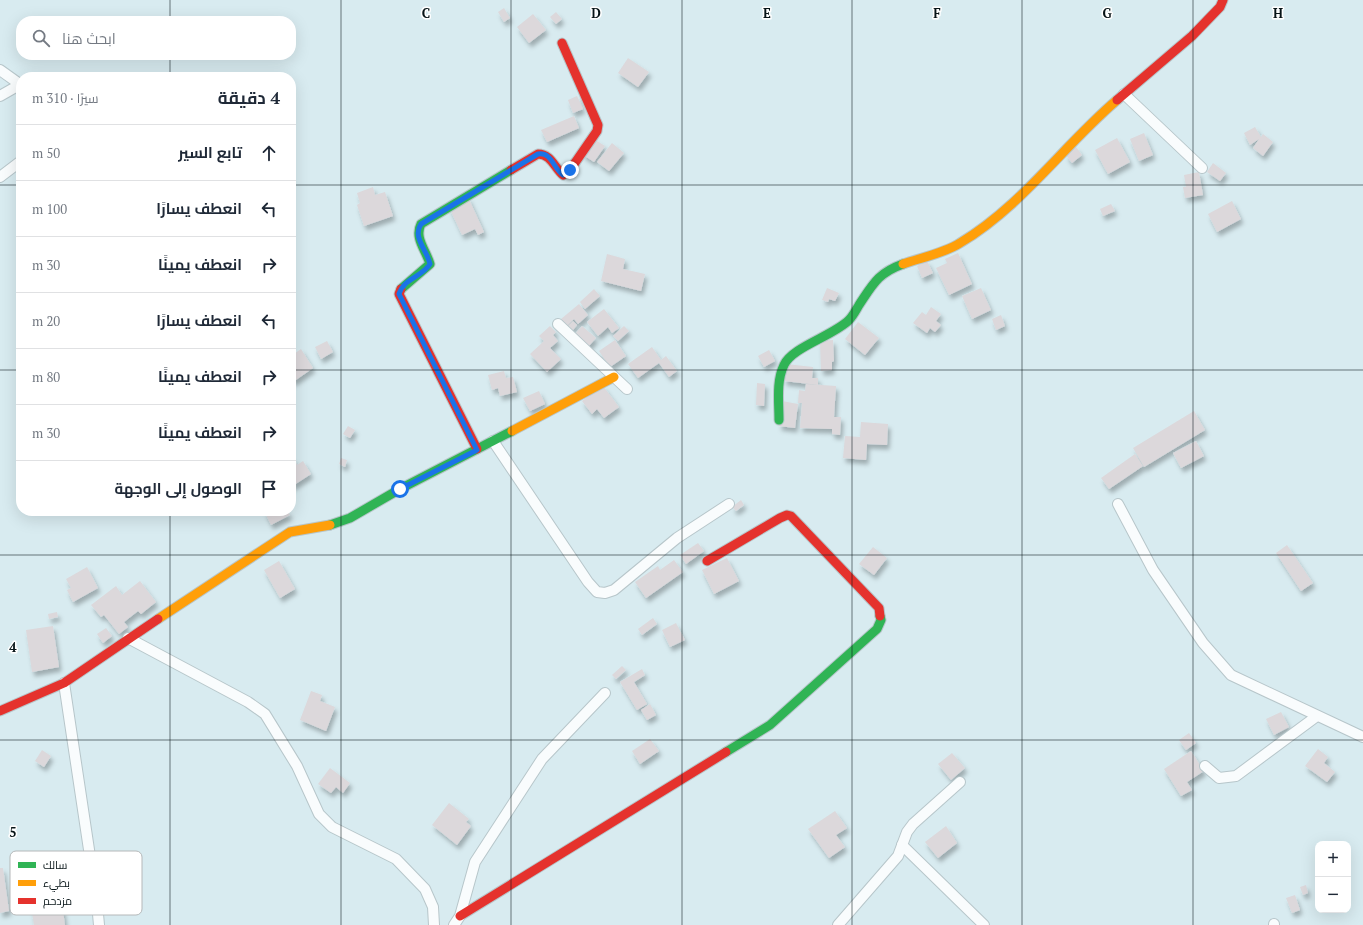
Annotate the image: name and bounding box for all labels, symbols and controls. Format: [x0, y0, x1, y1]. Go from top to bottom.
text: C [422, 4, 430, 22]
text: D [591, 4, 601, 22]
text: E [763, 4, 771, 22]
text: F [933, 4, 941, 22]
text: G [1102, 4, 1112, 22]
text: H [1273, 4, 1283, 22]
search box [16, 16, 296, 60]
icon: search [30, 27, 52, 49]
text: ابحث هنا [62, 28, 116, 48]
text: 4 دقيقة [218, 86, 280, 109]
text: سيرًا · 310 m [32, 89, 99, 107]
text: تابع السير [178, 142, 242, 162]
icon: ahead [258, 142, 280, 164]
text: 50 m [32, 144, 60, 162]
route end [561, 161, 579, 179]
text: انعطف يسارًا [156, 198, 242, 218]
icon: left [258, 198, 280, 220]
text: 100 m [32, 200, 67, 218]
text: انعطف يمينًا [158, 254, 242, 274]
icon: right [258, 254, 280, 276]
text: 30 m [32, 256, 60, 274]
text: انعطف يسارًا [156, 310, 242, 330]
icon: left [258, 310, 280, 332]
text: 20 m [32, 312, 60, 330]
text: انعطف يمينًا [158, 366, 242, 386]
icon: right [258, 366, 280, 388]
text: 80 m [32, 368, 60, 386]
text: انعطف يمينًا [158, 422, 242, 442]
icon: right [258, 422, 280, 444]
text: 30 m [32, 424, 60, 442]
text: الوصول إلى الوجهة [114, 478, 242, 498]
icon: arrive [258, 478, 280, 500]
route start [391, 480, 409, 498]
text: 4 [9, 638, 17, 656]
text: 5 [9, 823, 17, 841]
map controls [1315, 841, 1351, 913]
button: + [1315, 841, 1351, 877]
legend [10, 851, 142, 915]
text: سالك [43, 858, 67, 872]
text: بطيء [43, 876, 70, 892]
button: − [1315, 877, 1351, 913]
text: مزدحم [43, 894, 72, 909]

